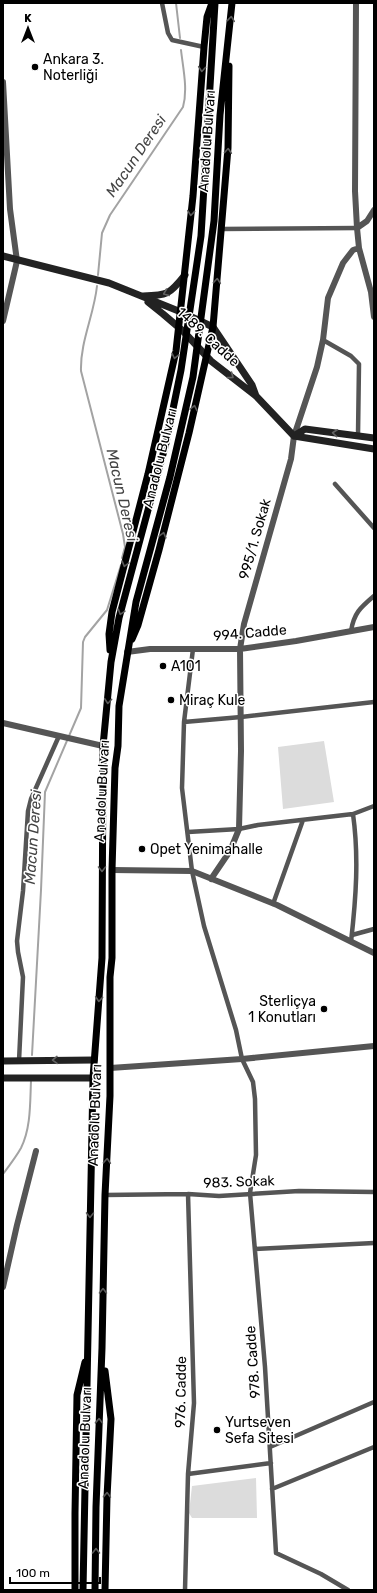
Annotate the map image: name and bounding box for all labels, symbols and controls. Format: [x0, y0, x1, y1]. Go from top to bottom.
north arrow [8, 8, 48, 48]
text: K [24, 12, 32, 25]
one-way arrow [226, 16, 235, 22]
place label: Ankara 3. Noterliği [43, 51, 104, 84]
marker: Ankara 3. Noterliği [30, 62, 40, 72]
one-way arrow [197, 66, 206, 72]
street label: Anadolu Bulvarı [195, 89, 219, 193]
water label: Macun Deresi [102, 111, 170, 200]
one-way arrow [223, 148, 232, 154]
one-way arrow [187, 210, 196, 216]
one-way arrow [212, 278, 221, 284]
one-way arrow [163, 288, 170, 296]
street label: 1489. Cadde [173, 304, 243, 370]
one-way arrow [171, 352, 179, 359]
one-way arrow [226, 371, 233, 378]
one-way arrow [190, 405, 198, 412]
street label: Anadolu Bulvarı [139, 406, 181, 510]
one-way arrow [332, 429, 338, 438]
water label: Macun Deresi [103, 447, 142, 544]
street label: 995/1. Sokak [235, 496, 275, 581]
one-way arrow [158, 531, 167, 538]
one-way arrow [121, 560, 130, 567]
one-way arrow [117, 608, 126, 615]
street label: 994. Cadde [213, 621, 287, 645]
place label: A101 [171, 658, 201, 675]
marker: A101 [158, 661, 168, 671]
place label: Miraç Kule [179, 692, 246, 709]
marker: Miraç Kule [166, 695, 176, 705]
one-way arrow [103, 698, 112, 704]
street label: Anadolu Bulvarı [91, 739, 113, 843]
water label: Macun Deresi [21, 789, 45, 885]
place label: Opet Yenimahalle [150, 841, 263, 858]
marker: Opet Yenimahalle [137, 844, 147, 854]
one-way arrow [98, 866, 106, 872]
place label: Sterliçya 1 Konutları [248, 993, 316, 1026]
one-way arrow [94, 996, 103, 1002]
marker: Sterliçya 1 Konutları [319, 1004, 329, 1014]
one-way arrow [52, 1056, 58, 1064]
street label: Anadolu Bulvarı [85, 1064, 105, 1166]
one-way arrow [102, 1158, 111, 1164]
street label: 983. Sokak [203, 1172, 276, 1192]
one-way arrow [86, 1212, 95, 1218]
one-way arrow [99, 1288, 107, 1294]
street label: 978. Cadde [242, 1325, 264, 1399]
street label: 976. Cadde [172, 1356, 190, 1428]
street label: Anadolu Bulvarı [75, 1387, 95, 1489]
place label: Yurtseven Sefa Sitesi [225, 1414, 294, 1447]
one-way arrow [95, 1418, 103, 1424]
marker: Yurtseven Sefa Sitesi [212, 1425, 222, 1435]
one-way arrow [103, 1492, 111, 1498]
one-way arrow [92, 1548, 100, 1554]
scale bar [10, 1559, 100, 1585]
text: 100 m [16, 1566, 50, 1580]

